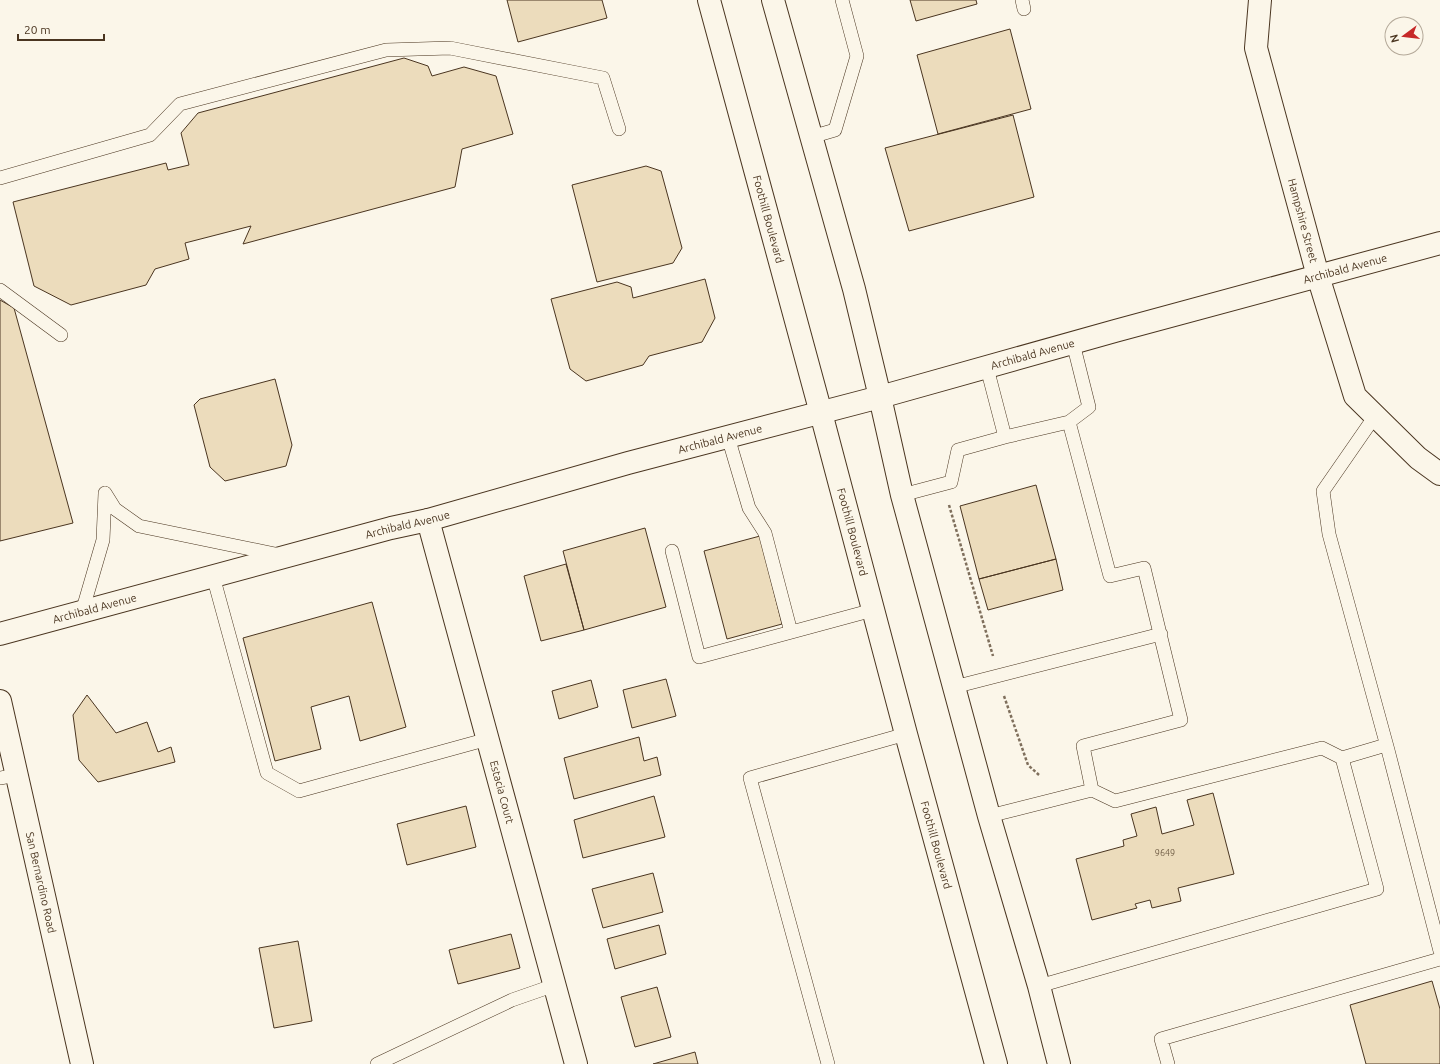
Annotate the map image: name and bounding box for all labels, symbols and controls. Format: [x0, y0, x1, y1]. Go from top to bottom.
scale bar [18, 16, 104, 42]
north arrow [1384, 16, 1424, 56]
text: 20 m [24, 23, 51, 36]
text: N [1387, 33, 1401, 44]
street label: Foothill Boulevard [751, 174, 786, 264]
street label: Hampshire Street [1286, 177, 1320, 265]
street label: Archibald Avenue [1302, 252, 1388, 286]
street label: Archibald Avenue [989, 337, 1076, 372]
street label: Archibald Avenue [677, 422, 763, 456]
street label: Foothill Boulevard [835, 487, 870, 577]
street label: Archibald Avenue [364, 508, 451, 541]
street label: Archibald Avenue [51, 591, 138, 625]
street label: Estacia Court [488, 759, 517, 826]
street label: Foothill Boulevard [919, 800, 954, 890]
street label: San Bernardino Road [24, 831, 58, 934]
house number: 9649 [1155, 848, 1175, 858]

